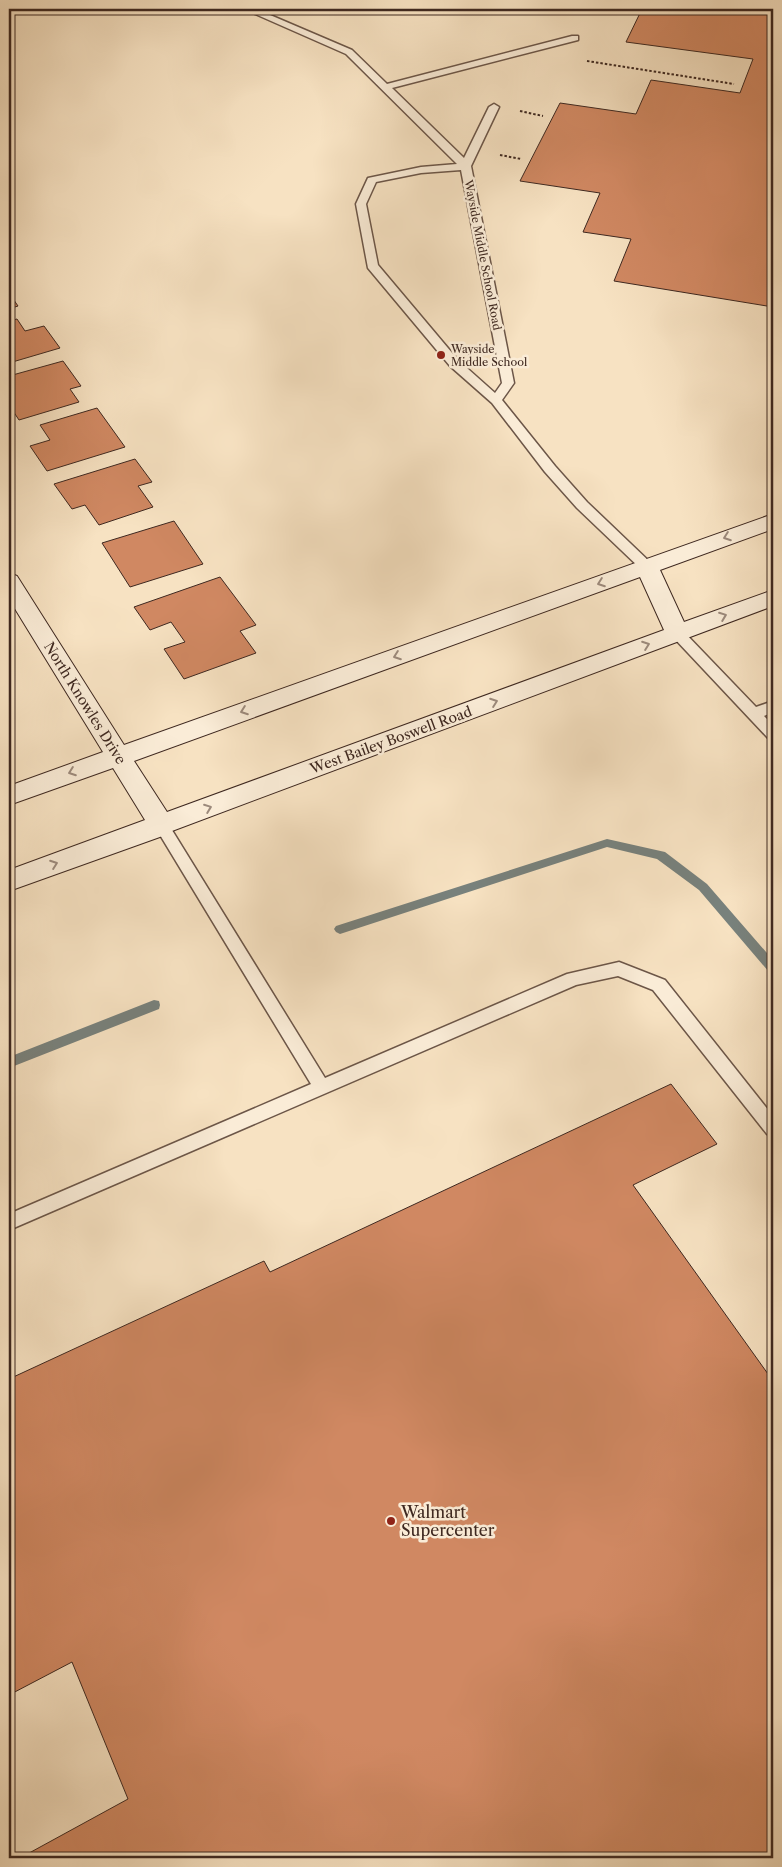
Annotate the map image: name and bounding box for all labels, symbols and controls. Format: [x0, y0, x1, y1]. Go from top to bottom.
street label: Wayside Middle School Road [461, 178, 505, 332]
place label: Wayside Middle School [450, 342, 528, 369]
marker: Wayside Middle School [435, 349, 447, 361]
one-way arrow [724, 531, 732, 541]
one-way arrow [597, 577, 606, 587]
one-way arrow [718, 612, 727, 622]
street label: North Knowles Drive [40, 639, 130, 768]
one-way arrow [642, 641, 650, 651]
one-way arrow [393, 650, 402, 660]
one-way arrow [489, 698, 498, 708]
street label: West Bailey Boswell Road [307, 702, 475, 778]
one-way arrow [240, 705, 249, 715]
one-way arrow [69, 766, 77, 776]
one-way arrow [203, 804, 212, 814]
one-way arrow [50, 860, 58, 870]
place label: Walmart Supercenter [400, 1502, 495, 1540]
marker: Walmart Supercenter [385, 1515, 397, 1527]

